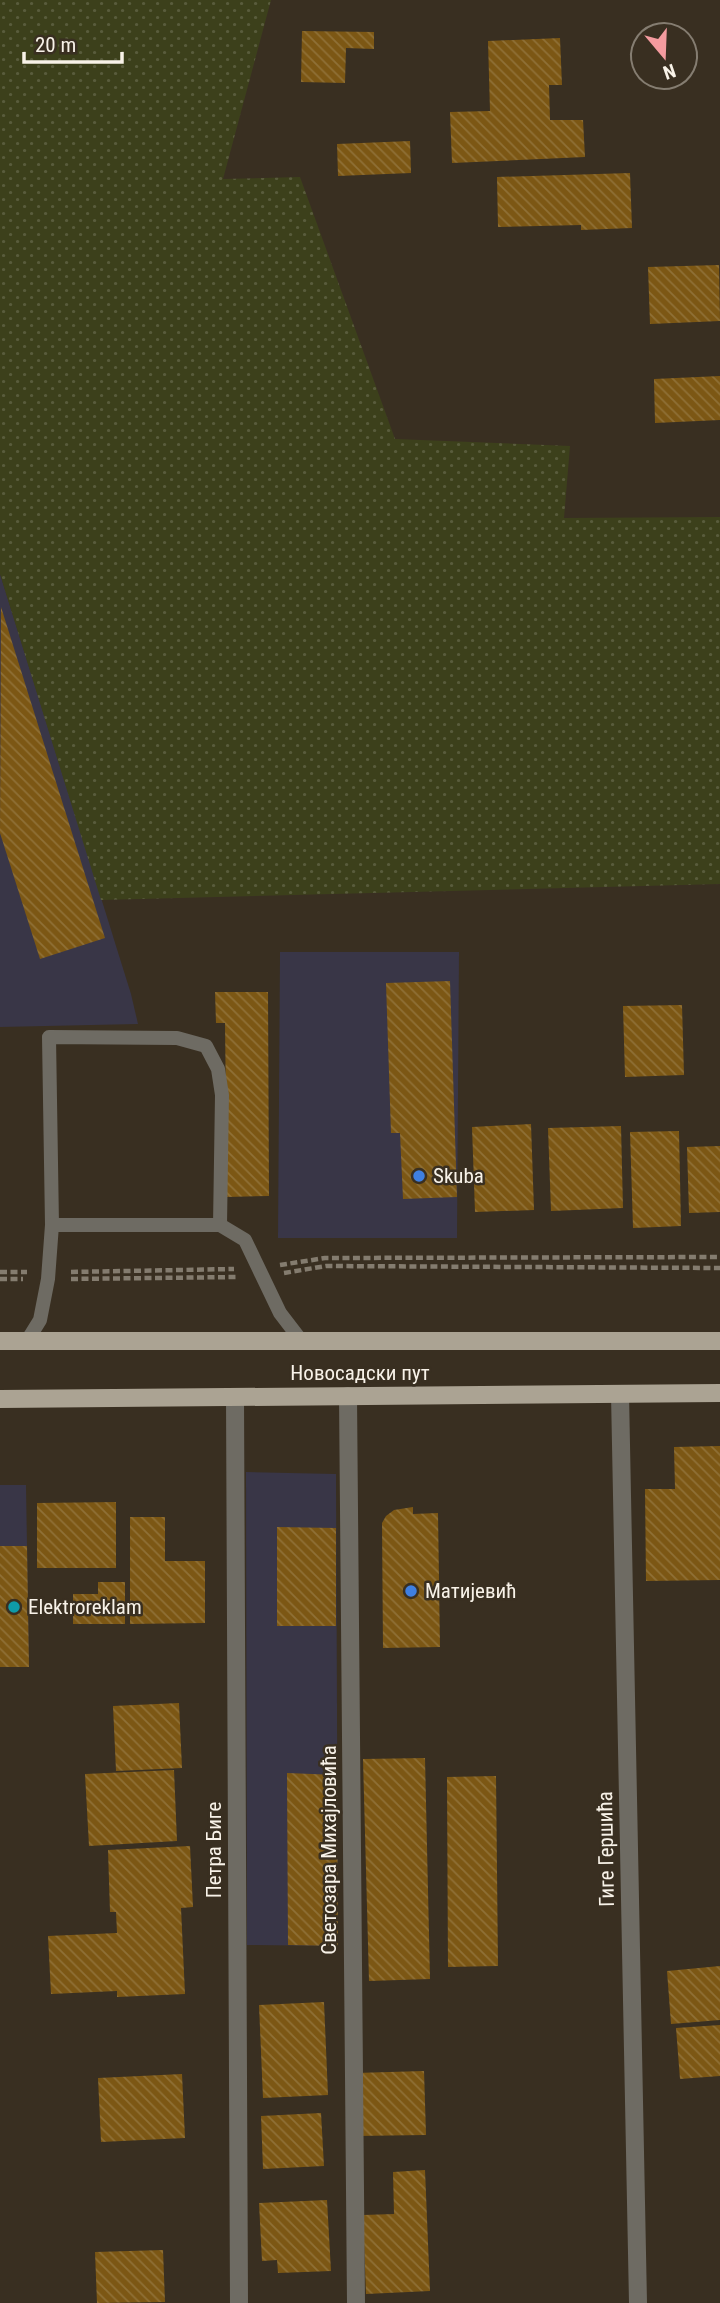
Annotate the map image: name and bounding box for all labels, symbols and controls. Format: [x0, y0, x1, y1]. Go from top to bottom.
scale bar [24, 21, 122, 65]
north arrow [629, 21, 699, 91]
text: 20 m [35, 33, 76, 57]
text: N [660, 59, 679, 84]
place label: Skuba [433, 1164, 484, 1188]
marker: Skuba [411, 1168, 427, 1184]
street label: Новосадски пут [290, 1361, 430, 1385]
place label: Матијевић [425, 1579, 517, 1603]
marker: Матијевић [403, 1583, 419, 1599]
place label: Elektroreklam [28, 1595, 142, 1619]
marker: Elektroreklam [6, 1599, 22, 1615]
street label: Светозара Михајловића [317, 1745, 341, 1955]
street label: Гиге Гершића [593, 1791, 619, 1907]
street label: Петра Биге [202, 1802, 226, 1898]

